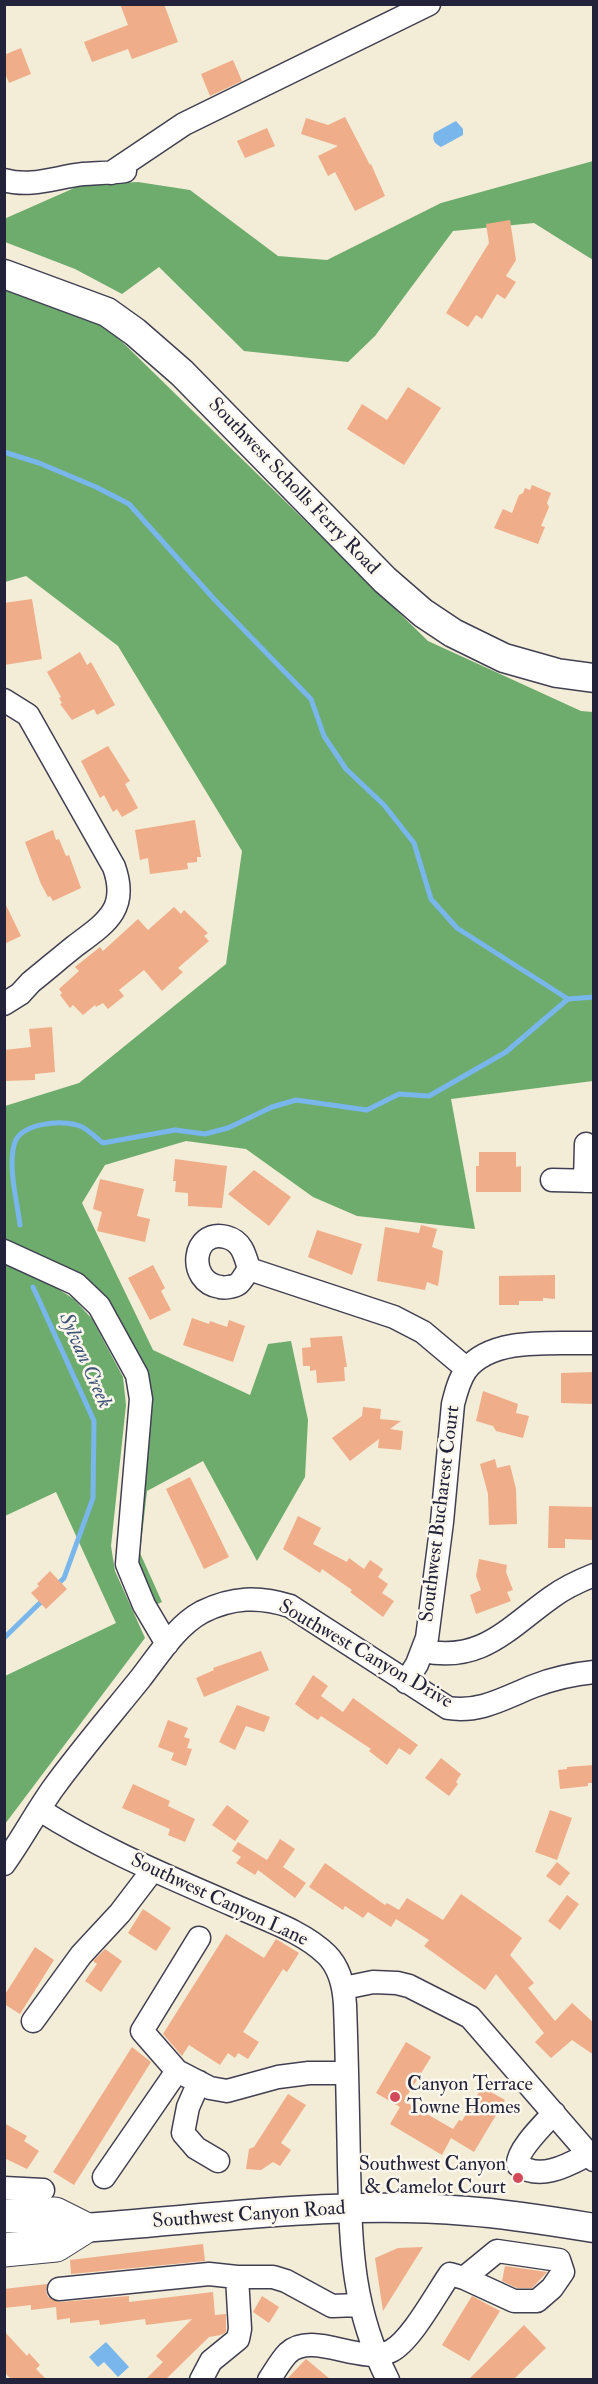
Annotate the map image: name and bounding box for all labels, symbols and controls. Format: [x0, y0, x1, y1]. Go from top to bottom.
street label: Southwest Scholls Ferry Road [202, 394, 384, 580]
water label: Sylvan Creek [52, 1309, 116, 1413]
street label: Southwest Bucharest Court [416, 1404, 466, 1624]
street label: Southwest Canyon Drive [274, 1595, 456, 1715]
street label: Southwest Canyon Lane [126, 1849, 312, 1953]
place label: Canyon Terrace Towne Homes [407, 2074, 533, 2121]
marker: Canyon Terrace Towne Homes [388, 2090, 402, 2104]
place label: Southwest Canyon & Camelot Court [359, 2154, 506, 2201]
marker: Southwest Canyon & Camelot Court [511, 2171, 525, 2185]
street label: Southwest Canyon Road [152, 2197, 346, 2235]

